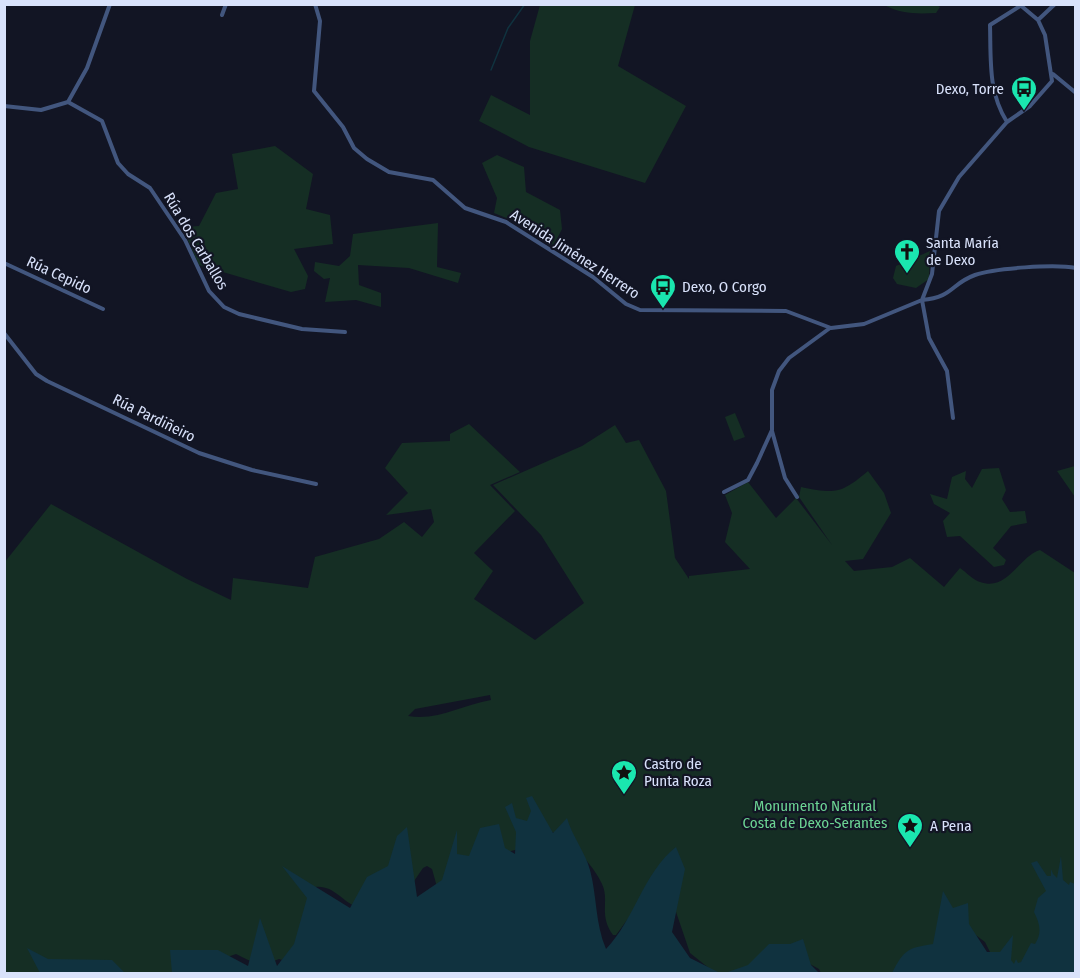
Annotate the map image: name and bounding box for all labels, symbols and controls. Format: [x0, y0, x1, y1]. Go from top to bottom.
bus stop icon: Dexo, Torre [1009, 74, 1039, 112]
place label: Dexo, Torre [936, 80, 1004, 98]
street label: Rúa dos Carballos [160, 189, 232, 293]
street label: Avenida Jiménez Herrero [507, 205, 643, 303]
place label: Santa María de Dexo [926, 234, 999, 269]
church icon: Santa María de Dexo [892, 237, 922, 275]
street label: Rúa Cepido [24, 252, 94, 298]
bus stop icon: Dexo, O Corgo [648, 272, 678, 310]
place label: Dexo, O Corgo [682, 278, 767, 296]
street label: Rúa Pardiñeiro [110, 390, 198, 446]
place label: Castro de Punta Roza [644, 755, 712, 790]
place icon: Castro de Punta Roza [609, 758, 639, 796]
park label: Monumento Natural Costa de Dexo-Serantes [743, 797, 887, 832]
place icon: A Pena [895, 811, 925, 849]
place label: A Pena [930, 817, 971, 835]

